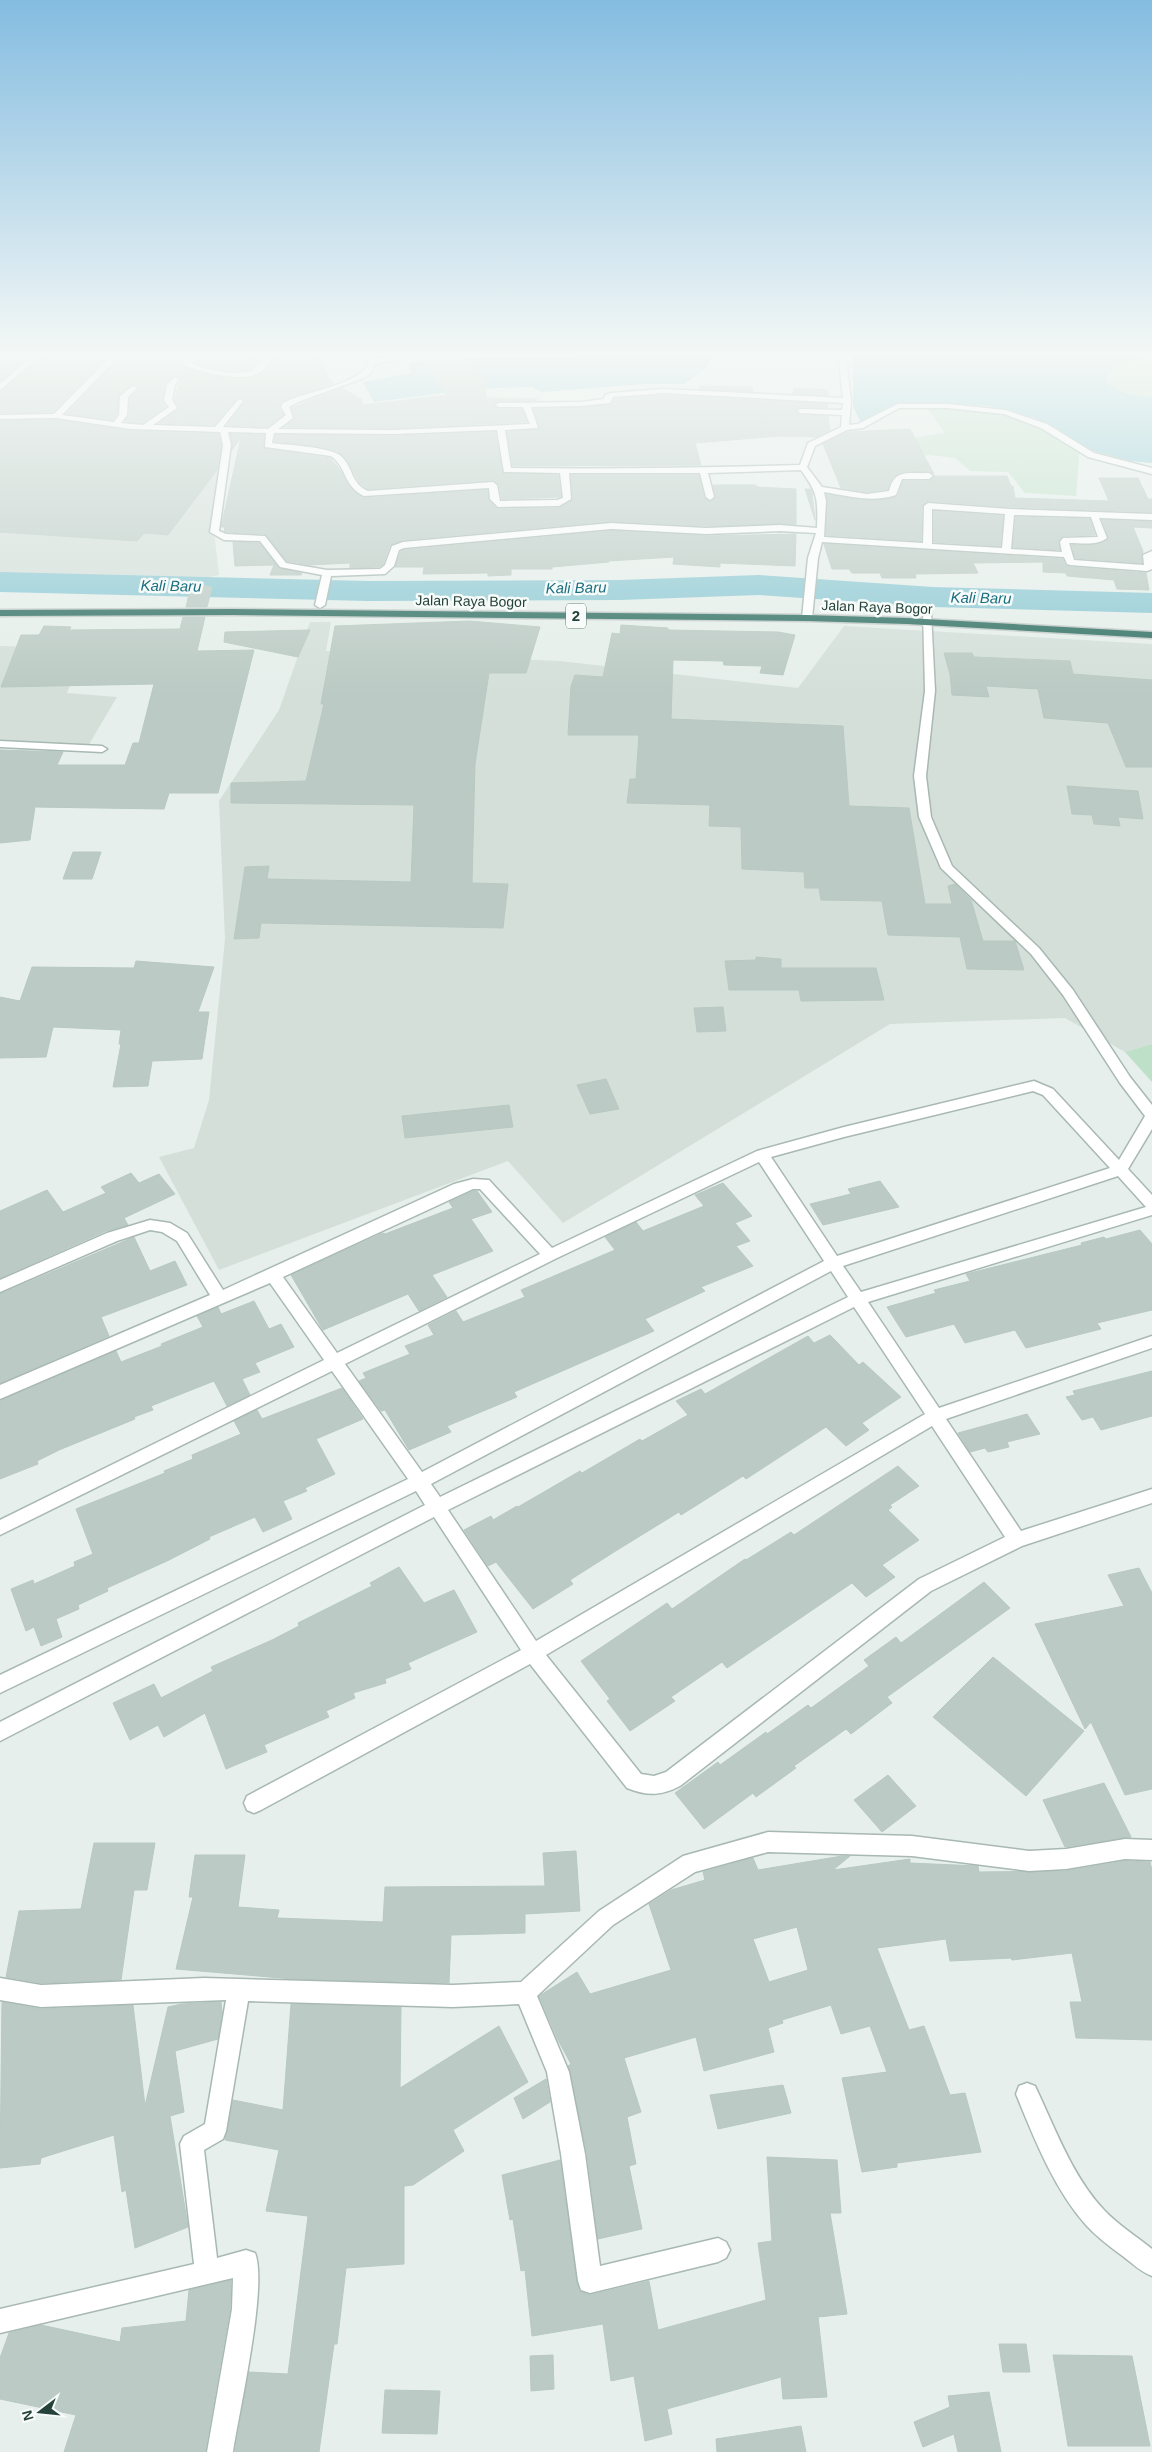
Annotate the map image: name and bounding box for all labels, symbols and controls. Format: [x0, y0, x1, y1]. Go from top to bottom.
water label: Kali Baru [140, 576, 202, 595]
water label: Kali Baru [545, 578, 607, 597]
water label: Kali Baru [950, 588, 1012, 607]
street label: Jalan Raya Bogor [415, 592, 527, 610]
street label: Jalan Raya Bogor [821, 597, 933, 617]
road number: 2 [566, 604, 586, 628]
north arrow [15, 2387, 65, 2437]
text: N [18, 2409, 37, 2423]

